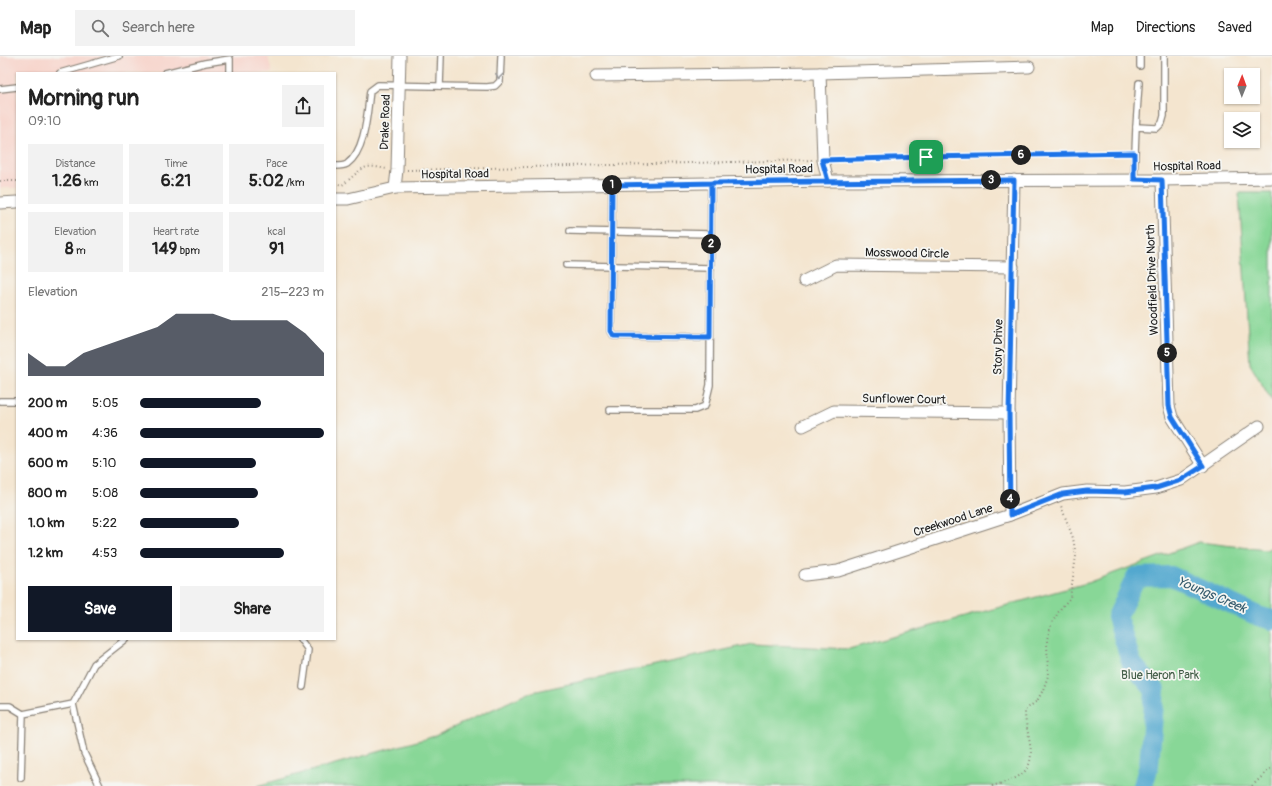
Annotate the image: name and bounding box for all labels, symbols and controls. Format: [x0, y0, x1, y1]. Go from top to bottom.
search box [75, 10, 355, 46]
text: Map [20, 16, 51, 40]
icon: search [89, 17, 111, 39]
text: Search here [121, 18, 195, 37]
text: Map [1091, 19, 1114, 36]
text: Directions [1136, 19, 1195, 36]
text: Saved [1217, 19, 1252, 36]
north arrow [1224, 68, 1260, 104]
map controls [1224, 68, 1260, 148]
one-way arrow [495, 72, 504, 79]
text: Morning run [28, 84, 139, 112]
button: share [282, 85, 324, 127]
street label: Drake Road [377, 94, 394, 150]
button: layers [1224, 112, 1260, 148]
text: 09:10 [28, 113, 61, 129]
pin [909, 140, 943, 174]
pin: 6 [1011, 145, 1031, 165]
icon: arrive [915, 146, 937, 168]
text: 6 [1018, 148, 1024, 161]
text: Distance [55, 157, 95, 170]
text: Time [164, 157, 187, 170]
text: Pace [266, 157, 288, 170]
street label: Hospital Road [1153, 158, 1221, 175]
street label: Hospital Road [745, 161, 813, 178]
street label: Hospital Road [421, 166, 489, 183]
text: 1.26 [52, 170, 82, 191]
text: 6:21 [161, 170, 191, 191]
text: 5:02 [249, 170, 284, 191]
pin: 3 [981, 170, 1001, 190]
text: 3 [988, 173, 994, 186]
pin: 1 [602, 175, 622, 195]
text: km [82, 176, 99, 189]
text: /km [284, 176, 304, 189]
text: 1 [610, 178, 614, 191]
street label: Woodfield Drive North [1143, 224, 1162, 336]
text: Elevation [54, 225, 96, 238]
text: Heart rate [153, 225, 199, 238]
text: kcal [268, 225, 286, 238]
pin: 2 [701, 234, 721, 254]
text: 2 [708, 237, 714, 250]
text: 8 [65, 238, 74, 259]
text: 149 [152, 238, 177, 259]
text: 91 [269, 238, 284, 259]
text: m [74, 244, 86, 257]
text: bpm [177, 244, 200, 257]
street label: Mosswood Circle [865, 245, 949, 262]
text: Elevation [28, 284, 78, 300]
text: 215–223 m [261, 284, 324, 300]
street label: Story Drive [991, 319, 1006, 375]
pin: 5 [1157, 343, 1177, 363]
text: 5 [1164, 346, 1170, 359]
street label: Sunflower Court [862, 391, 946, 408]
text: 200 m [28, 395, 67, 411]
text: 5:05 [92, 395, 118, 411]
text: 400 m [28, 425, 68, 441]
text: 4:36 [92, 425, 118, 441]
text: 600 m [28, 455, 68, 471]
text: 5:10 [92, 455, 116, 471]
text: 800 m [28, 485, 67, 501]
text: 5:08 [92, 485, 118, 501]
pin: 4 [1000, 489, 1020, 509]
text: 4 [1007, 492, 1013, 505]
street label: Creekwood Lane [912, 501, 995, 540]
text: 1.0 km [28, 515, 65, 531]
text: 5:22 [92, 515, 117, 531]
text: 1.2 km [28, 545, 63, 561]
text: 4:53 [92, 545, 117, 561]
water label: Youngs Creek [1175, 573, 1250, 617]
button: Save [28, 586, 172, 632]
button: Share [180, 586, 324, 632]
park label: Blue Heron Park [1121, 668, 1199, 683]

